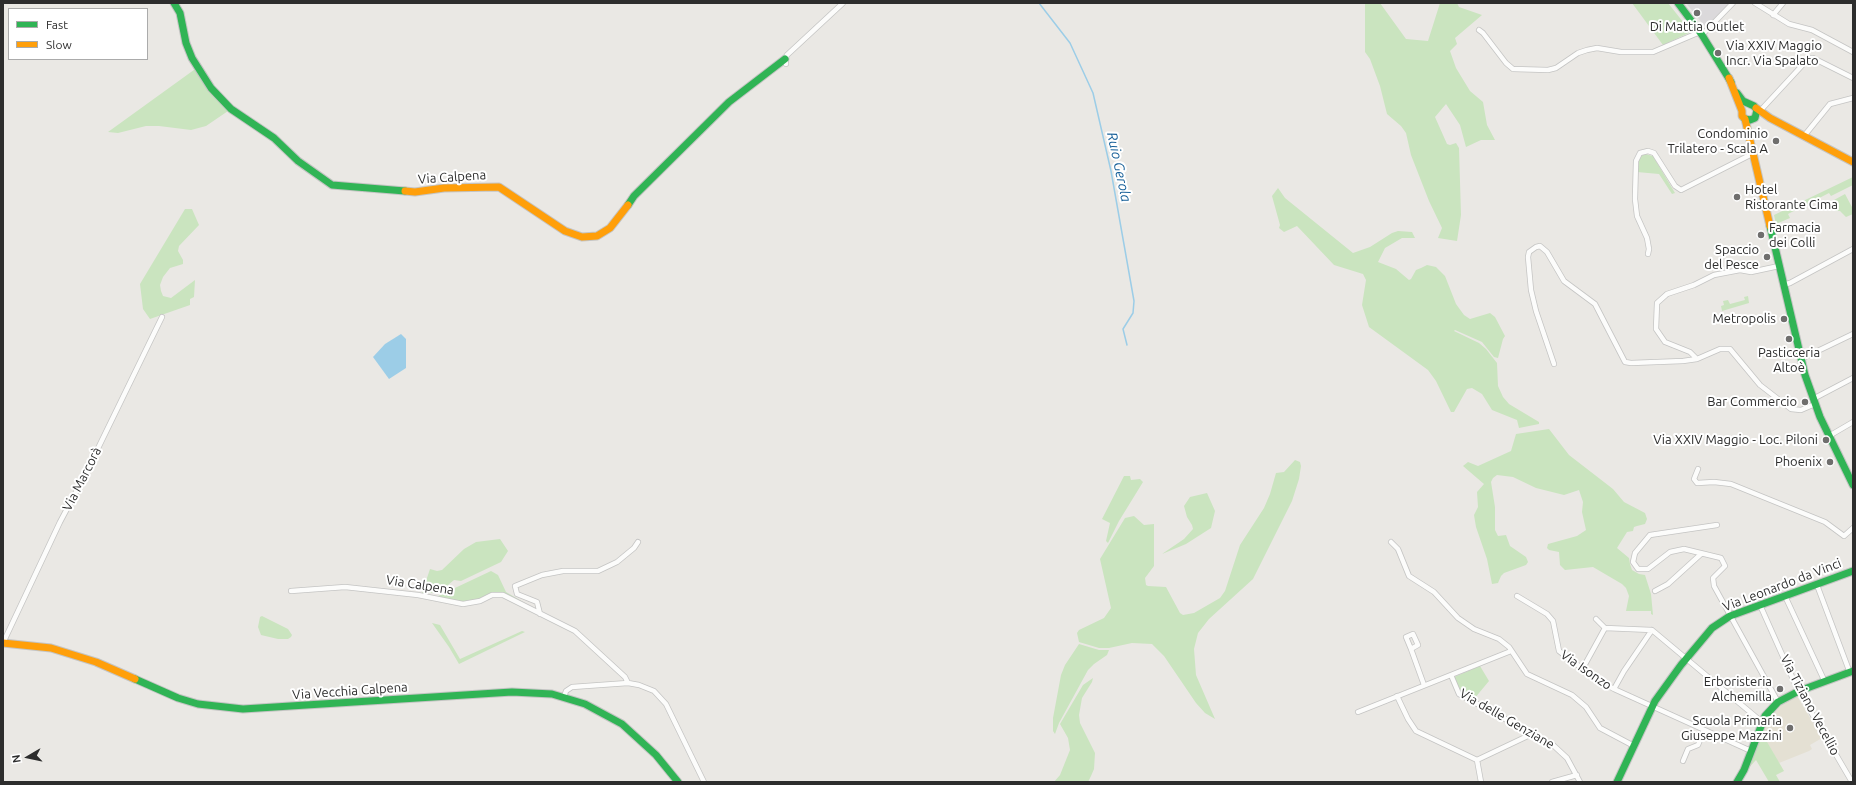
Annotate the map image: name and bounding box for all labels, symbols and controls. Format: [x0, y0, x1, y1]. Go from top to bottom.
legend [8, 8, 148, 60]
marker: Di Mattia Outlet [1692, 8, 1702, 18]
text: Fast [46, 18, 68, 31]
place label: Di Mattia Outlet [1650, 19, 1744, 35]
text: Slow [46, 38, 72, 51]
place label: Via XXIV Maggio Incr. Via Spalato [1726, 38, 1822, 69]
marker: Via XXIV Maggio Incr. Via Spalato [1713, 48, 1723, 58]
place label: Condominio Trilatero - Scala A [1667, 126, 1768, 157]
water label: Ruio Gerola [1103, 131, 1135, 203]
marker: Condominio Trilatero - Scala A [1771, 136, 1781, 146]
street label: Via Calpena [417, 167, 487, 187]
place label: Hotel Ristorante Cima [1745, 182, 1838, 213]
marker: Hotel Ristorante Cima [1732, 192, 1742, 202]
place label: Farmacia dei Colli [1769, 220, 1821, 251]
marker: Farmacia dei Colli [1756, 230, 1766, 240]
place label: Spaccio del Pesce [1704, 242, 1759, 273]
marker: Spaccio del Pesce [1762, 252, 1772, 262]
place label: Metropolis [1712, 311, 1776, 327]
marker: Metropolis [1779, 314, 1789, 324]
marker: Pasticceria Altoè [1784, 334, 1794, 344]
place label: Pasticceria Altoè [1758, 345, 1820, 376]
place label: Bar Commercio [1707, 394, 1797, 410]
marker: Bar Commercio [1800, 397, 1810, 407]
place label: Via XXIV Maggio - Loc. Piloni [1653, 432, 1818, 448]
marker: Via XXIV Maggio - Loc. Piloni [1821, 435, 1831, 445]
street label: Via Marcorà [59, 444, 105, 514]
place label: Phoenix [1775, 454, 1822, 470]
marker: Phoenix [1825, 457, 1835, 467]
street label: Via Leonardo da Vinci [1720, 555, 1844, 615]
street label: Via Calpena [385, 572, 455, 598]
street label: Via Isonzo [1557, 647, 1615, 693]
street label: Via Tiziano Vecellio [1777, 652, 1843, 758]
place label: Erboristeria Alchemilla [1704, 674, 1772, 705]
street label: Via Vecchia Calpena [292, 679, 408, 703]
marker: Erboristeria Alchemilla [1775, 684, 1785, 694]
street label: Via delle Genziane [1457, 686, 1557, 752]
place label: Scuola Primaria Giuseppe Mazzini [1681, 713, 1782, 744]
marker: Scuola Primaria Giuseppe Mazzini [1785, 723, 1795, 733]
north arrow [8, 737, 48, 777]
text: N [10, 754, 23, 764]

